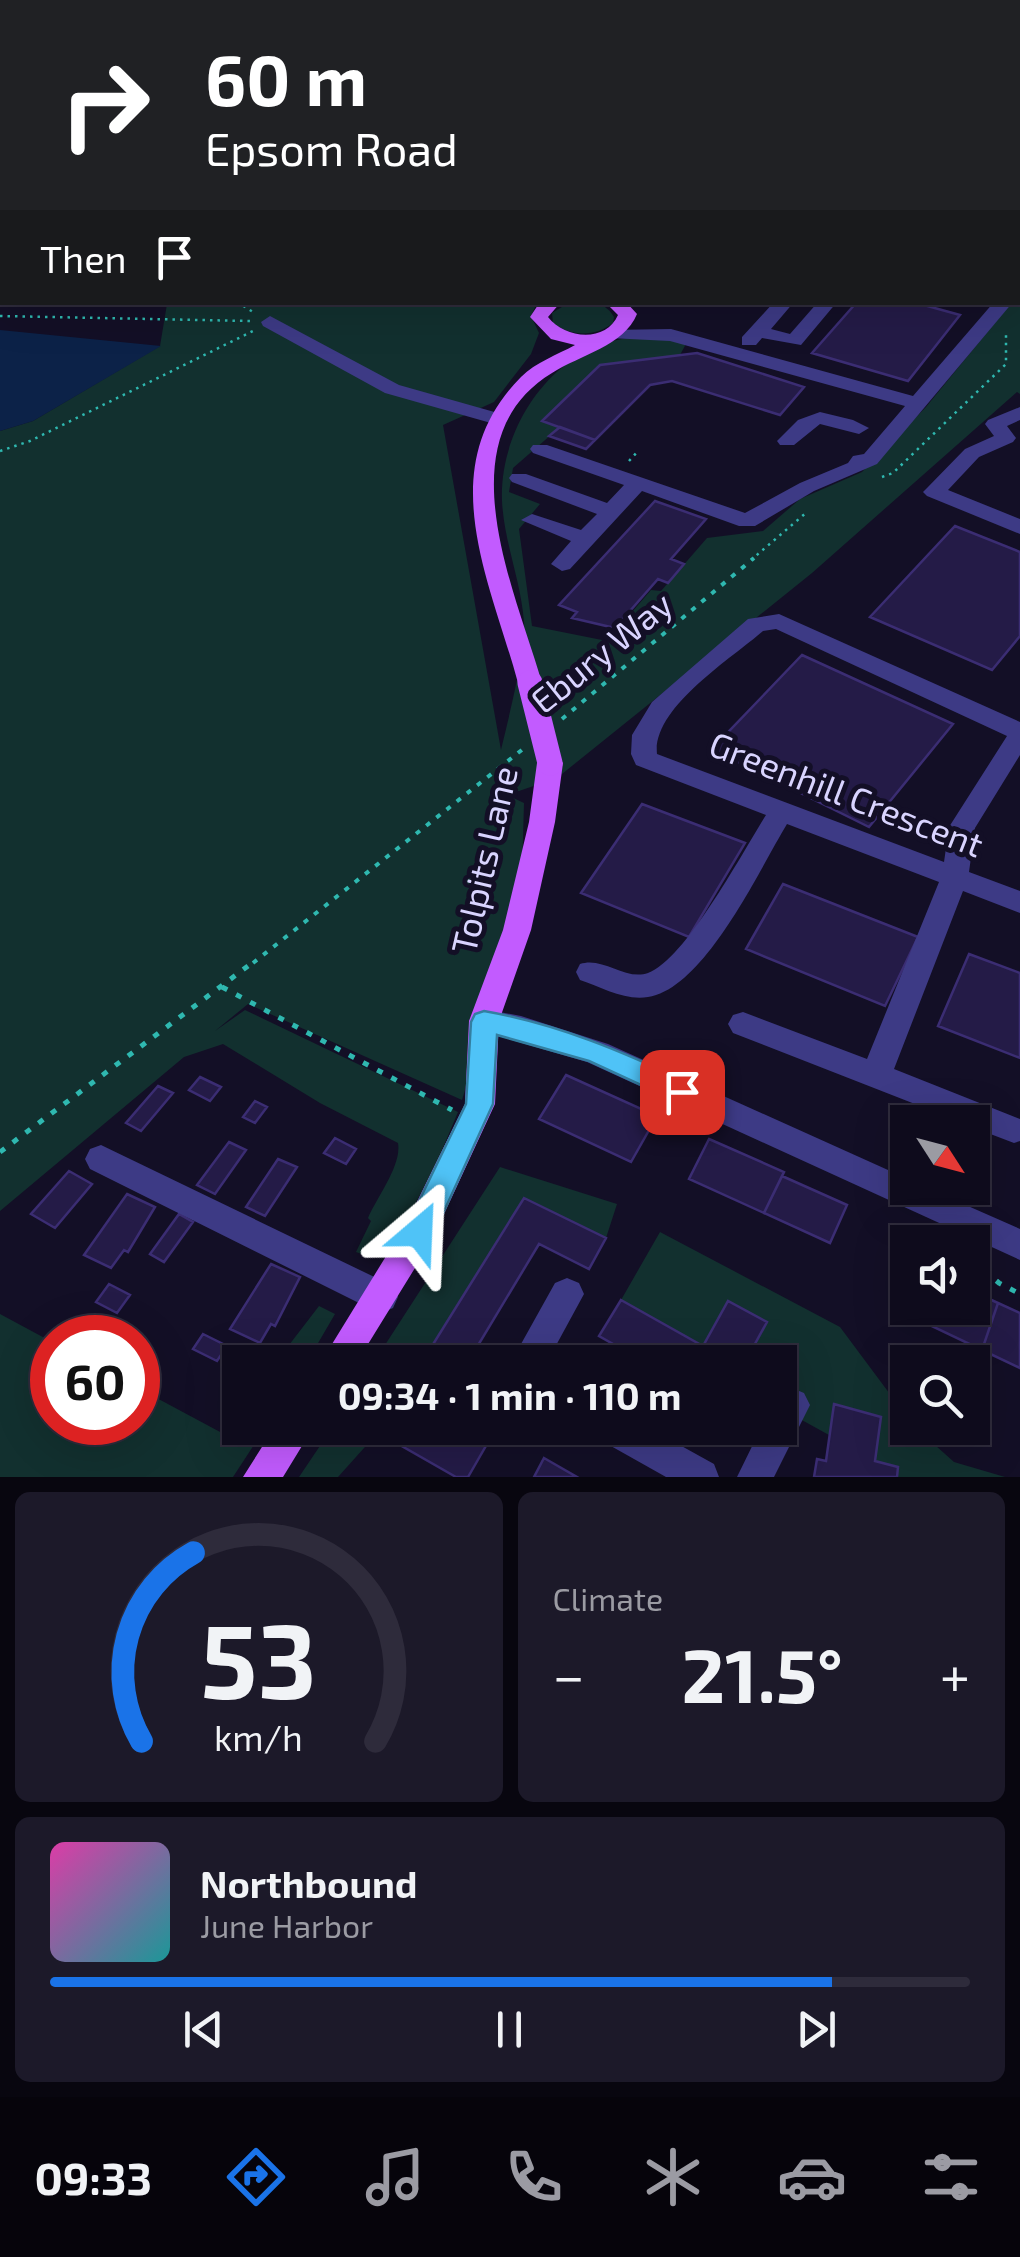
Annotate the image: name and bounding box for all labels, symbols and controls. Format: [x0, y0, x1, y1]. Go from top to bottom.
text: 60 m [205, 36, 367, 120]
icon: right [40, 40, 170, 170]
text: Epsom Road [205, 121, 458, 175]
icon: arrive [147, 230, 202, 285]
text: Then [40, 235, 127, 281]
street label: Ebury Way [522, 582, 680, 721]
street label: Greenhill Crescent [704, 722, 989, 865]
street label: Tolpits Lane [441, 762, 525, 957]
pin [640, 1050, 725, 1135]
icon: arrive [655, 1065, 710, 1120]
north arrow [890, 1105, 990, 1205]
map controls [890, 1105, 990, 1445]
position arrow [367, 1180, 471, 1284]
button: sound [890, 1225, 990, 1325]
speed limit sign: 60 [30, 1315, 160, 1445]
button: search [890, 1345, 990, 1445]
text: 09:34 · 1 min · 110 m [338, 1372, 681, 1418]
text: Climate [553, 1579, 663, 1617]
text: 53 [201, 1595, 317, 1720]
text: 21.5° [681, 1628, 843, 1718]
text: − [553, 1641, 585, 1707]
text: + [940, 1641, 970, 1707]
text: km/h [214, 1715, 303, 1758]
text: Northbound [200, 1860, 418, 1906]
text: June Harbor [200, 1906, 373, 1944]
icon: previous [176, 2002, 231, 2057]
icon: pause [482, 2002, 537, 2057]
icon: next [789, 2002, 844, 2057]
icon: directions [221, 2142, 291, 2212]
icon: music [360, 2142, 430, 2212]
icon: phone [499, 2142, 569, 2212]
icon: climate [638, 2142, 708, 2212]
icon: car [777, 2142, 847, 2212]
icon: filters [916, 2142, 986, 2212]
text: 09:33 [34, 2150, 152, 2204]

